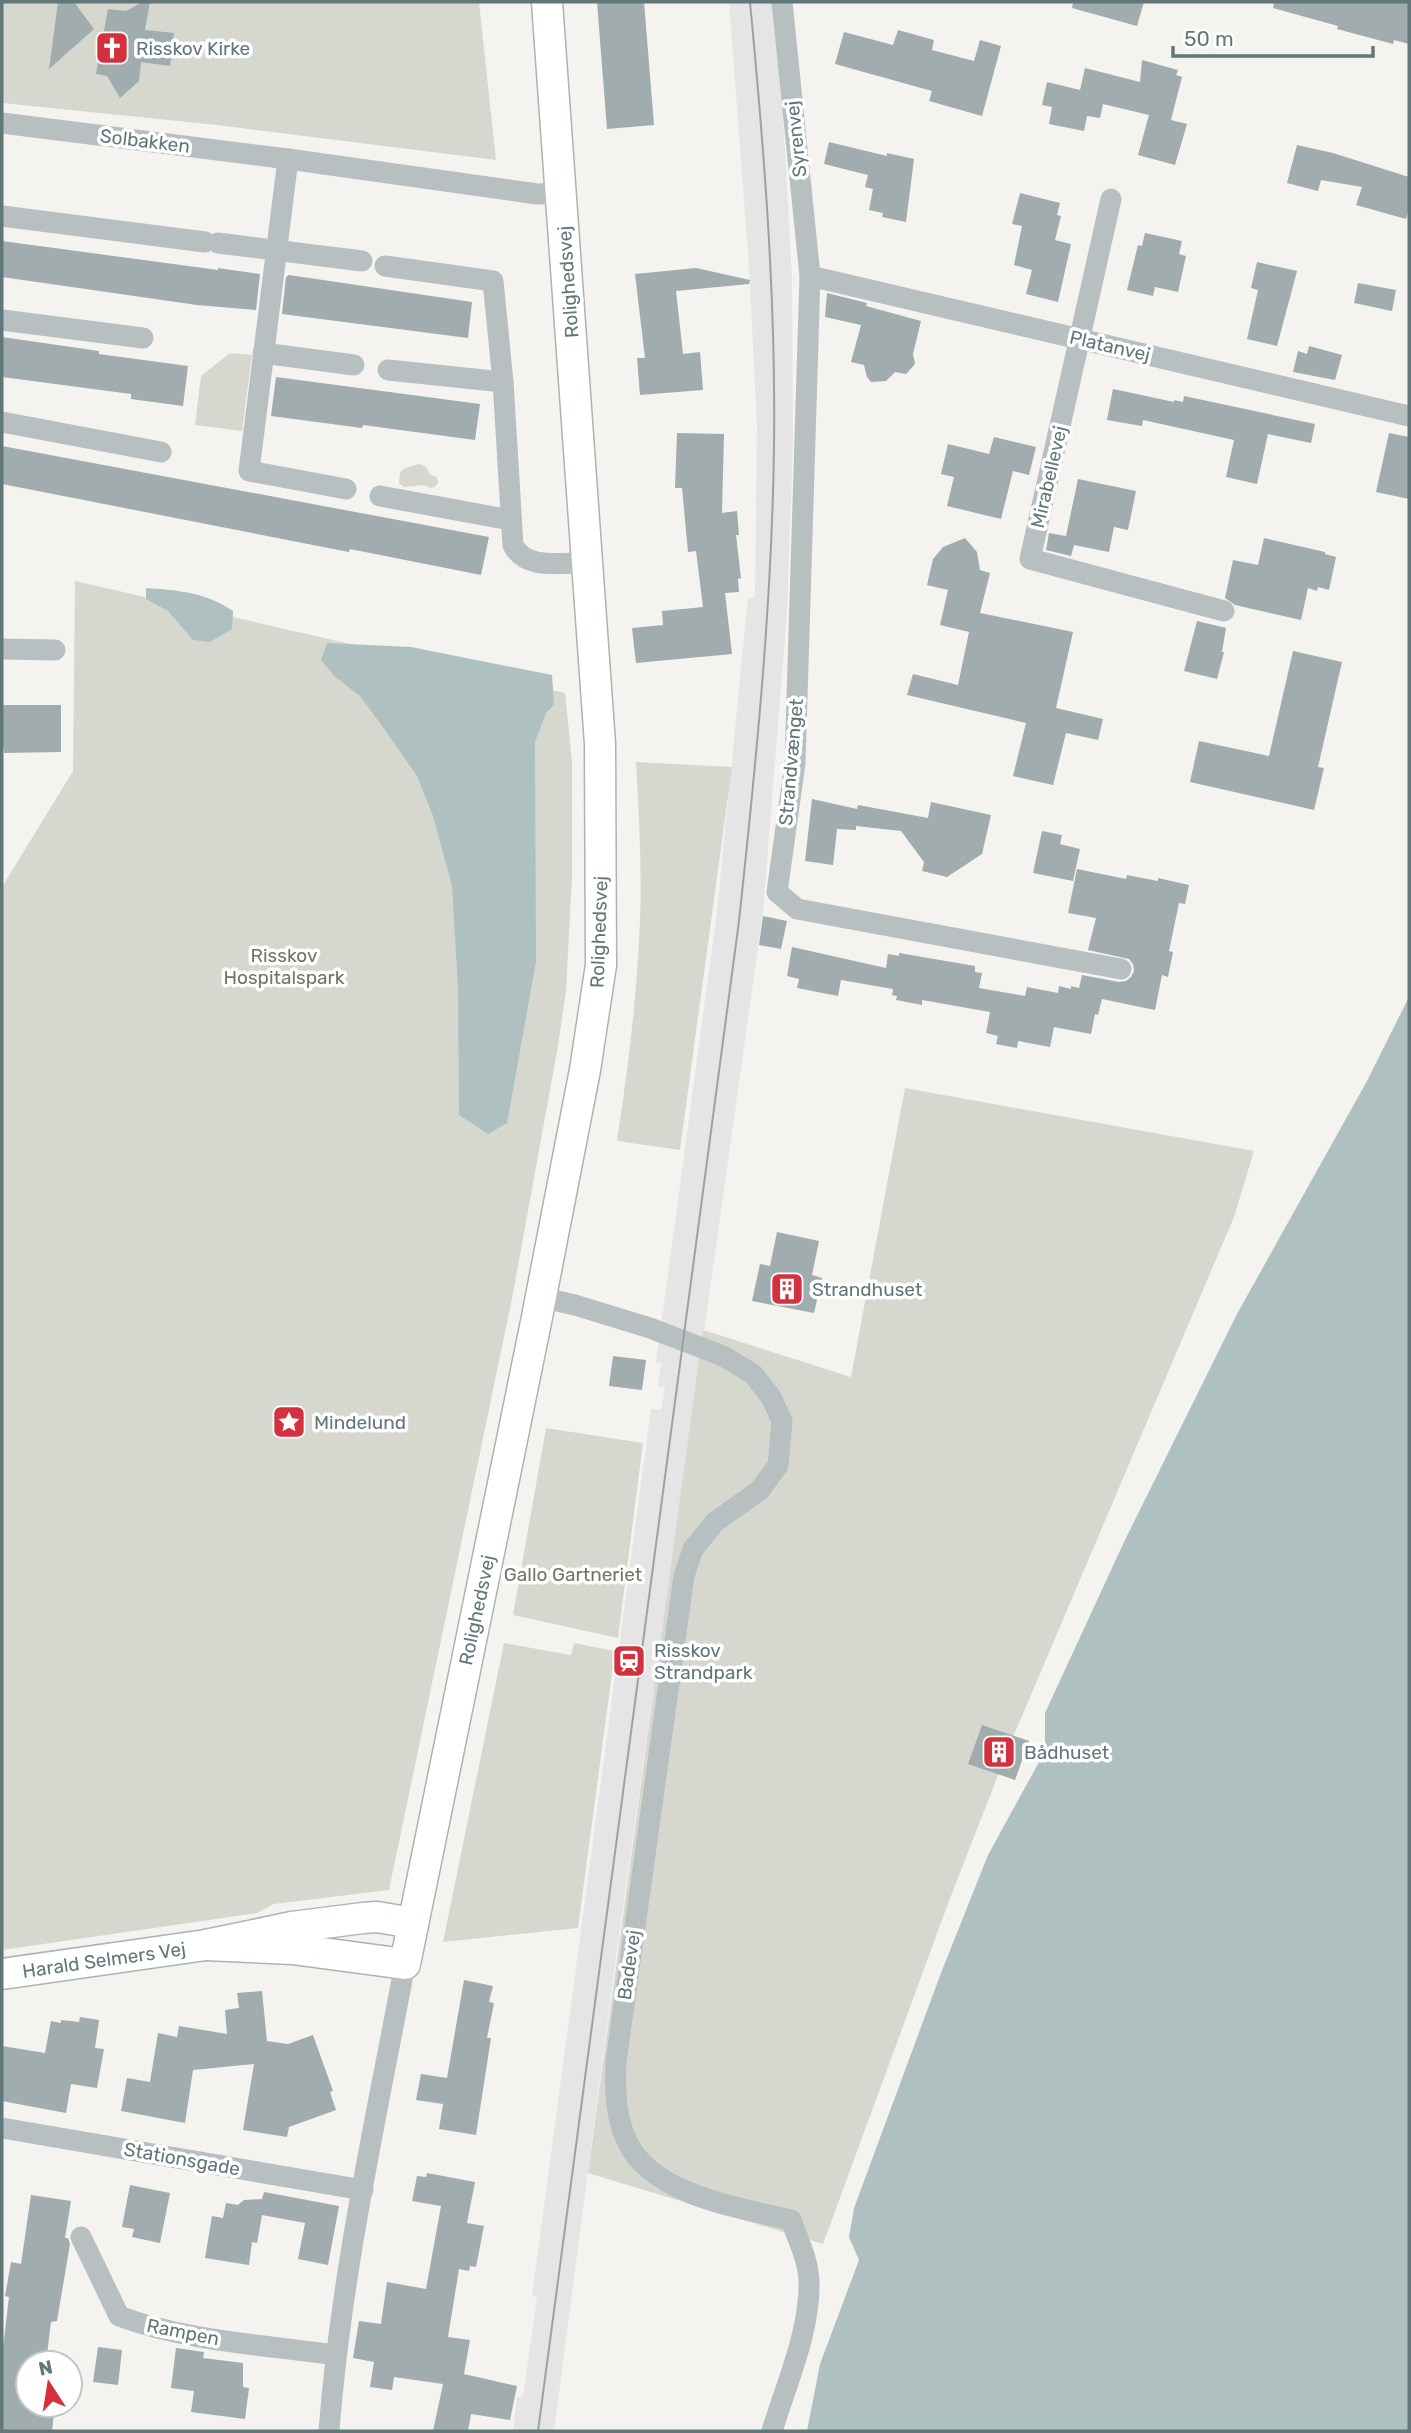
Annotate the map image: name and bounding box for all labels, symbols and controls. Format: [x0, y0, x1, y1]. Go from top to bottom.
scale bar [1173, 14, 1372, 58]
text: 50 m [1184, 26, 1234, 51]
church icon: Risskov Kirke [93, 29, 131, 67]
place label: Risskov Kirke [136, 37, 250, 60]
street label: Syrenvej [781, 100, 811, 178]
street label: Solbakken [99, 124, 191, 158]
street label: Rolighedsvej [553, 225, 583, 339]
street label: Platanvej [1067, 326, 1153, 366]
street label: Mirabellevej [1026, 424, 1072, 530]
street label: Strandvænget [774, 697, 808, 827]
street label: Rolighedsvej [586, 875, 612, 989]
park label: Risskov Hospitalspark [223, 944, 345, 989]
building icon: Strandhuset [768, 1270, 806, 1308]
place label: Strandhuset [812, 1278, 923, 1301]
place icon: Mindelund [270, 1403, 308, 1441]
place label: Mindelund [314, 1411, 406, 1434]
street label: Rolighedsvej [454, 1553, 500, 1667]
park label: Gallo Gartneriet [504, 1563, 643, 1586]
place label: Risskov Strandpark [654, 1639, 753, 1684]
station icon: Risskov Strandpark [610, 1642, 648, 1680]
building icon: Bådhuset [980, 1733, 1018, 1771]
place label: Bådhuset [1024, 1741, 1110, 1764]
street label: Badevej [613, 1929, 645, 2001]
street label: Harald Selmers Vej [21, 1937, 187, 1983]
street label: Stationsgade [122, 2137, 242, 2181]
street label: Rampen [145, 2314, 221, 2350]
north arrow [14, 2349, 84, 2419]
text: N [36, 2355, 55, 2381]

